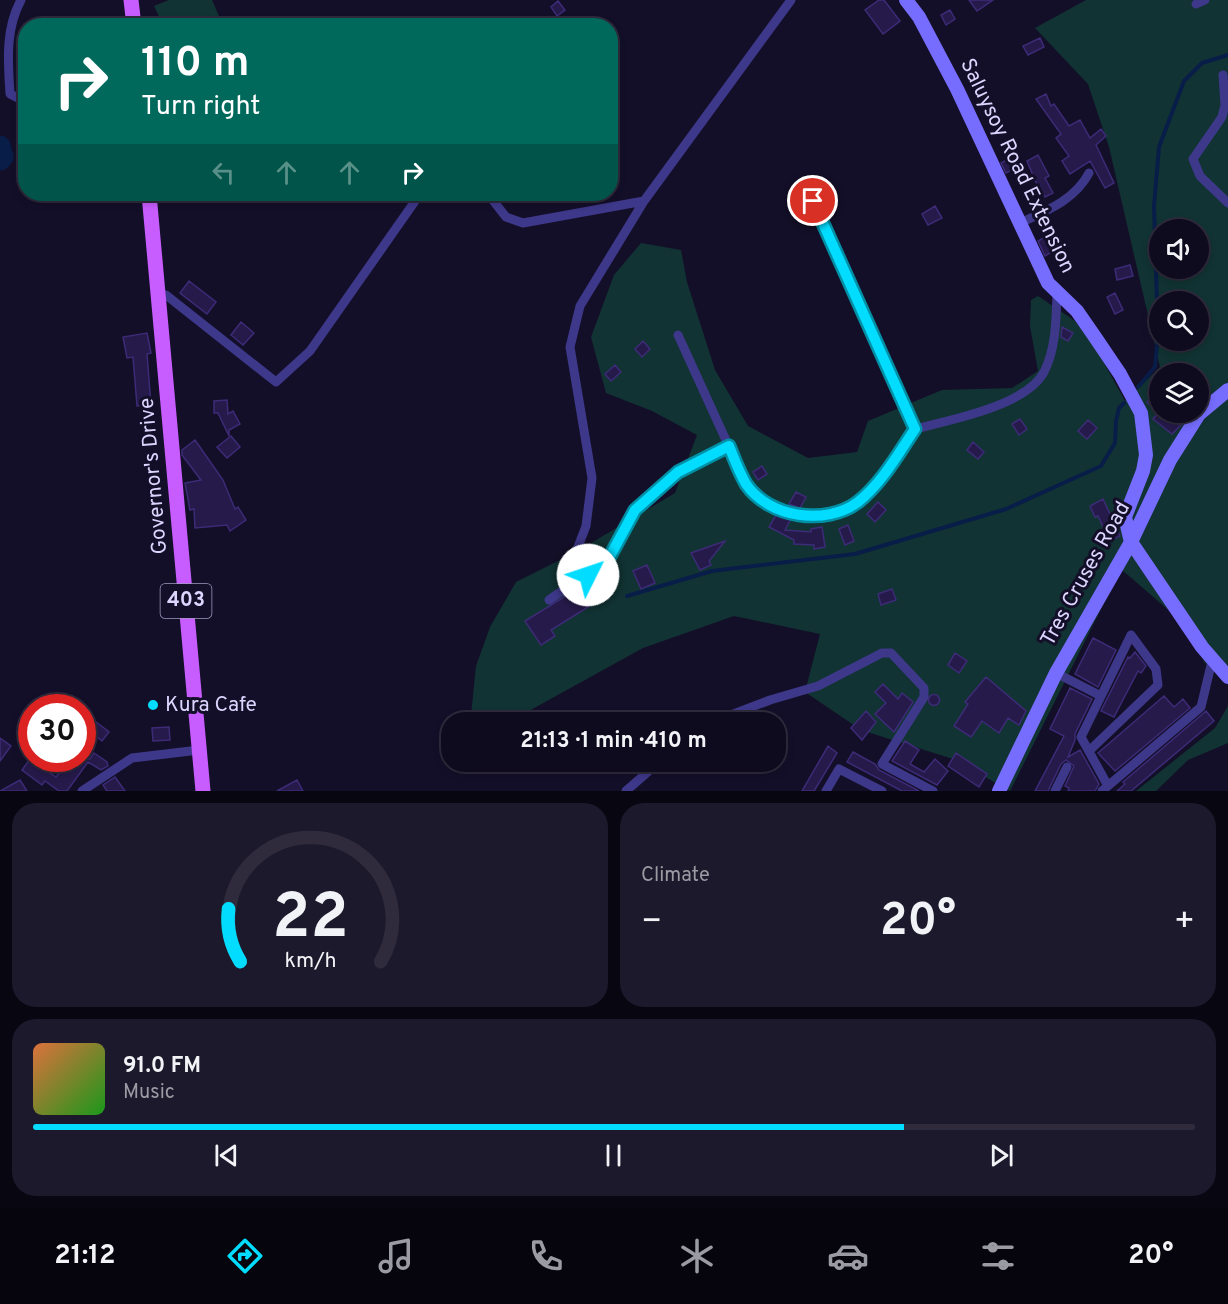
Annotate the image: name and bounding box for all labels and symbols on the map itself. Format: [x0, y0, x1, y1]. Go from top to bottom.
street label: Saluysoy Road Extension [953, 54, 1081, 278]
pin [787, 175, 838, 226]
street label: Governor's Drive [134, 397, 174, 555]
street label: Tres Cruses Road [1035, 497, 1137, 651]
position arrow [556, 543, 620, 607]
road number: 403 [160, 584, 212, 618]
place label: Kura Cafe [165, 692, 257, 719]
speed limit sign: 30 [18, 694, 96, 772]
marker: Kura Cafe [146, 698, 160, 712]

